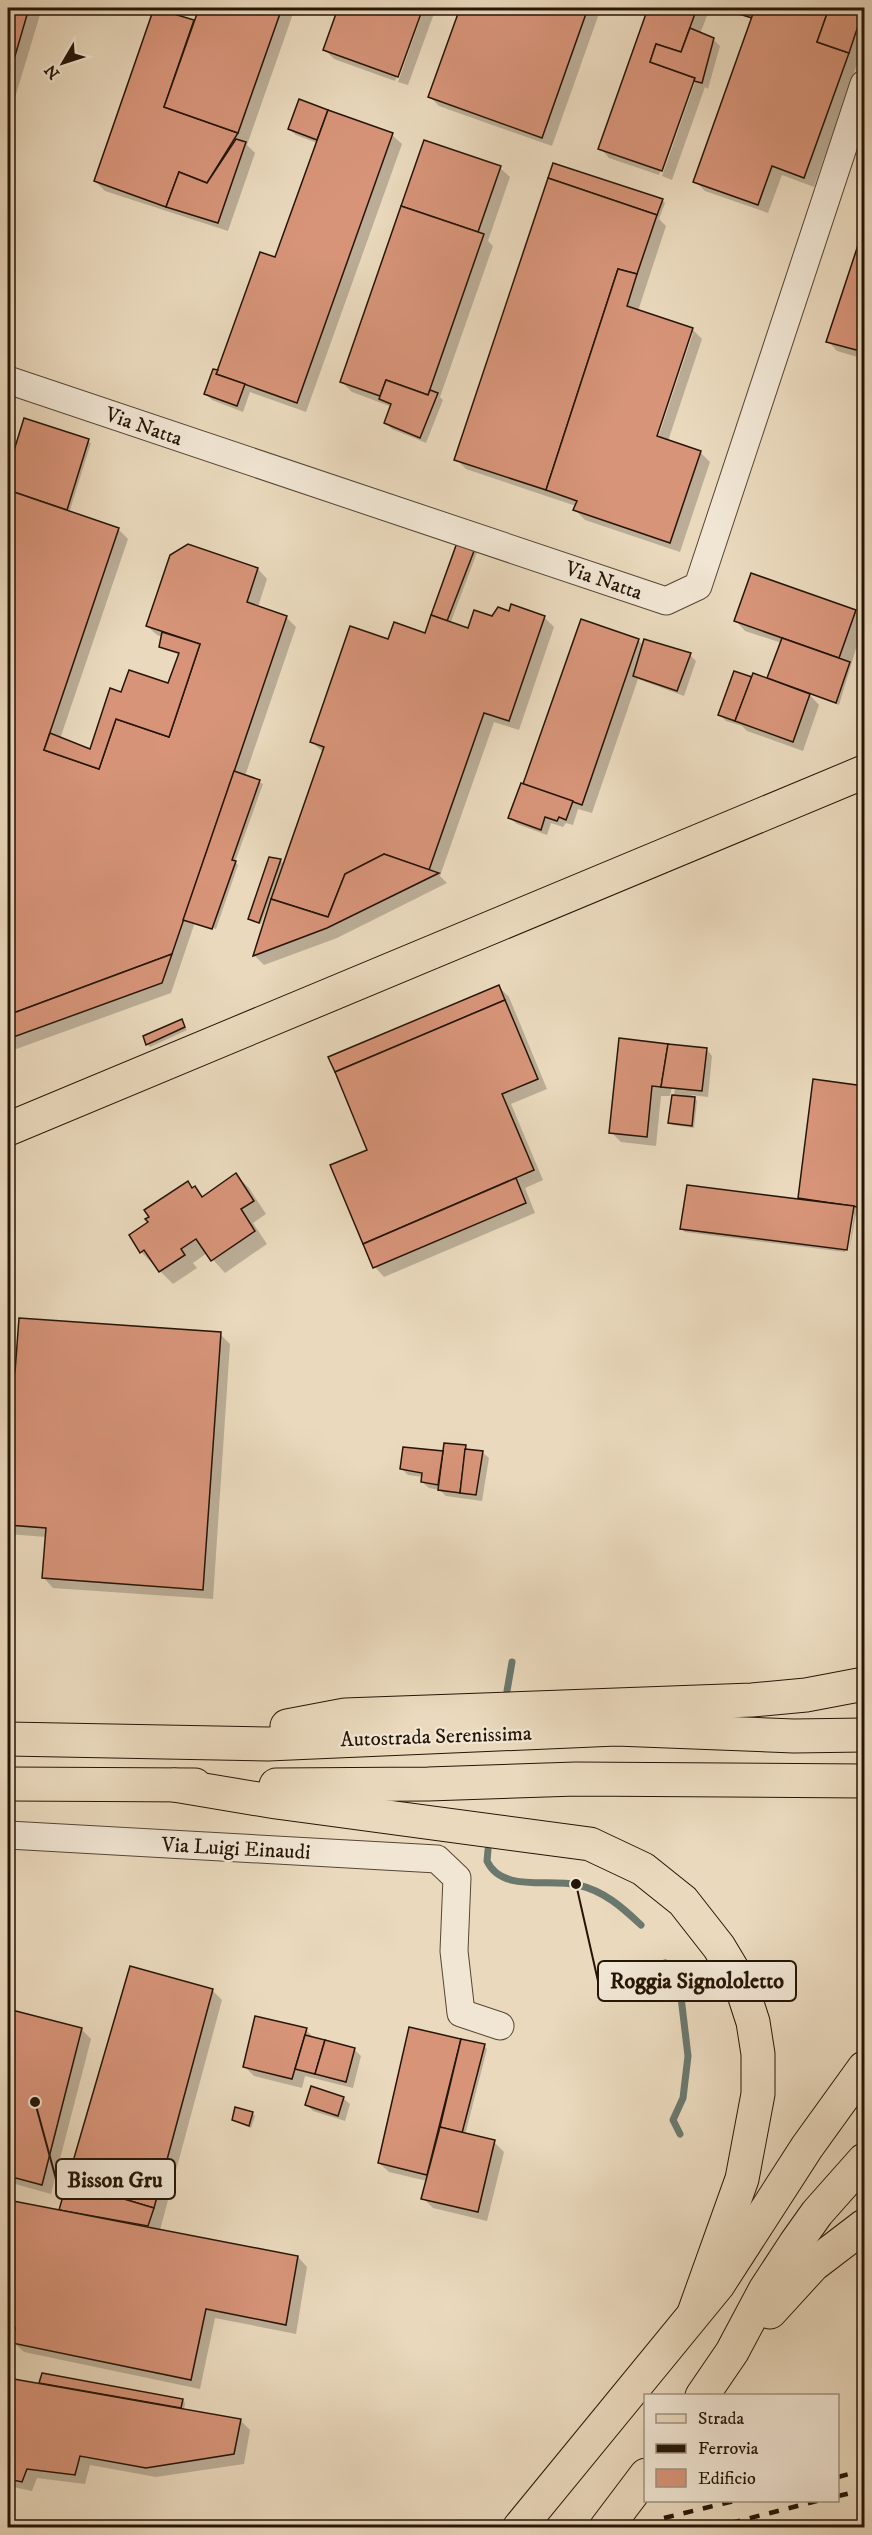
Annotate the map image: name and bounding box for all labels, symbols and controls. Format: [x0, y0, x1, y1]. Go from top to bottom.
north arrow [33, 33, 93, 93]
text: N [40, 60, 64, 83]
street label: Via Natta [101, 401, 186, 452]
street label: Via Natta [561, 555, 646, 606]
street label: Autostrada Serenissima [340, 1721, 532, 1753]
street label: Via Luigi Einaudi [160, 1832, 311, 1866]
callout: Roggia Signololetto [598, 1961, 796, 2001]
text: Roggia Signololetto [610, 1968, 784, 1995]
callout: Bisson Gru [56, 2159, 175, 2199]
text: Bisson Gru [67, 2167, 163, 2194]
legend [644, 2394, 839, 2502]
text: Strada [698, 2408, 745, 2430]
text: Ferrovia [698, 2438, 759, 2460]
text: Edificio [698, 2468, 756, 2490]

